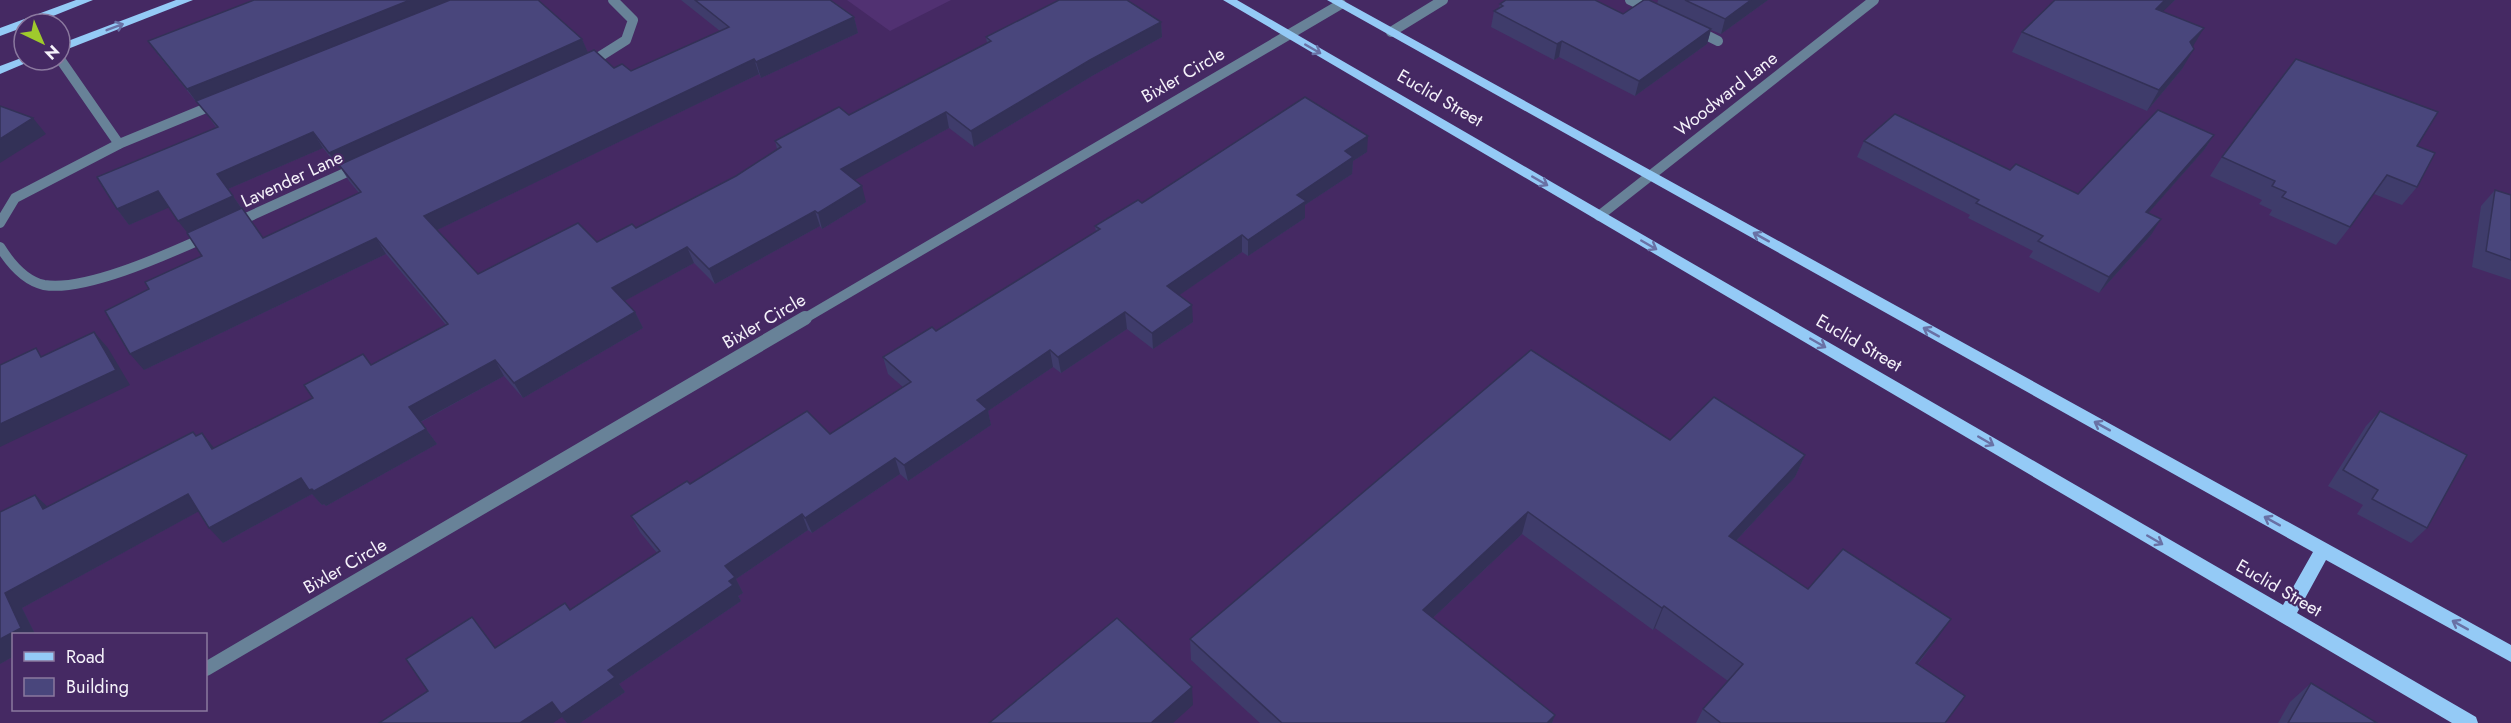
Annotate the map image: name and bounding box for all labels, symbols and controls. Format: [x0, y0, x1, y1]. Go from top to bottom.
north arrow [12, 12, 72, 72]
one-way arrow [105, 21, 124, 32]
text: N [40, 40, 65, 65]
street label: Bixler Circle [1137, 41, 1229, 109]
one-way arrow [1304, 43, 1321, 55]
street label: Woodward Lane [1669, 45, 1783, 143]
street label: Euclid Street [1392, 63, 1488, 133]
street label: Lavender Lane [237, 144, 347, 214]
one-way arrow [1531, 175, 1548, 187]
one-way arrow [1753, 231, 1770, 243]
one-way arrow [1640, 239, 1657, 251]
street label: Bixler Circle [718, 287, 810, 355]
street label: Euclid Street [1811, 308, 1907, 378]
one-way arrow [1923, 326, 1940, 338]
one-way arrow [1809, 337, 1826, 349]
one-way arrow [2094, 420, 2111, 432]
one-way arrow [1977, 436, 1994, 448]
one-way arrow [2264, 515, 2282, 526]
street label: Bixler Circle [299, 532, 391, 600]
one-way arrow [2146, 534, 2163, 546]
street label: Euclid Street [2231, 553, 2327, 623]
one-way arrow [2452, 619, 2469, 631]
legend [12, 633, 207, 711]
text: Road [66, 644, 105, 670]
text: Building [66, 674, 129, 700]

